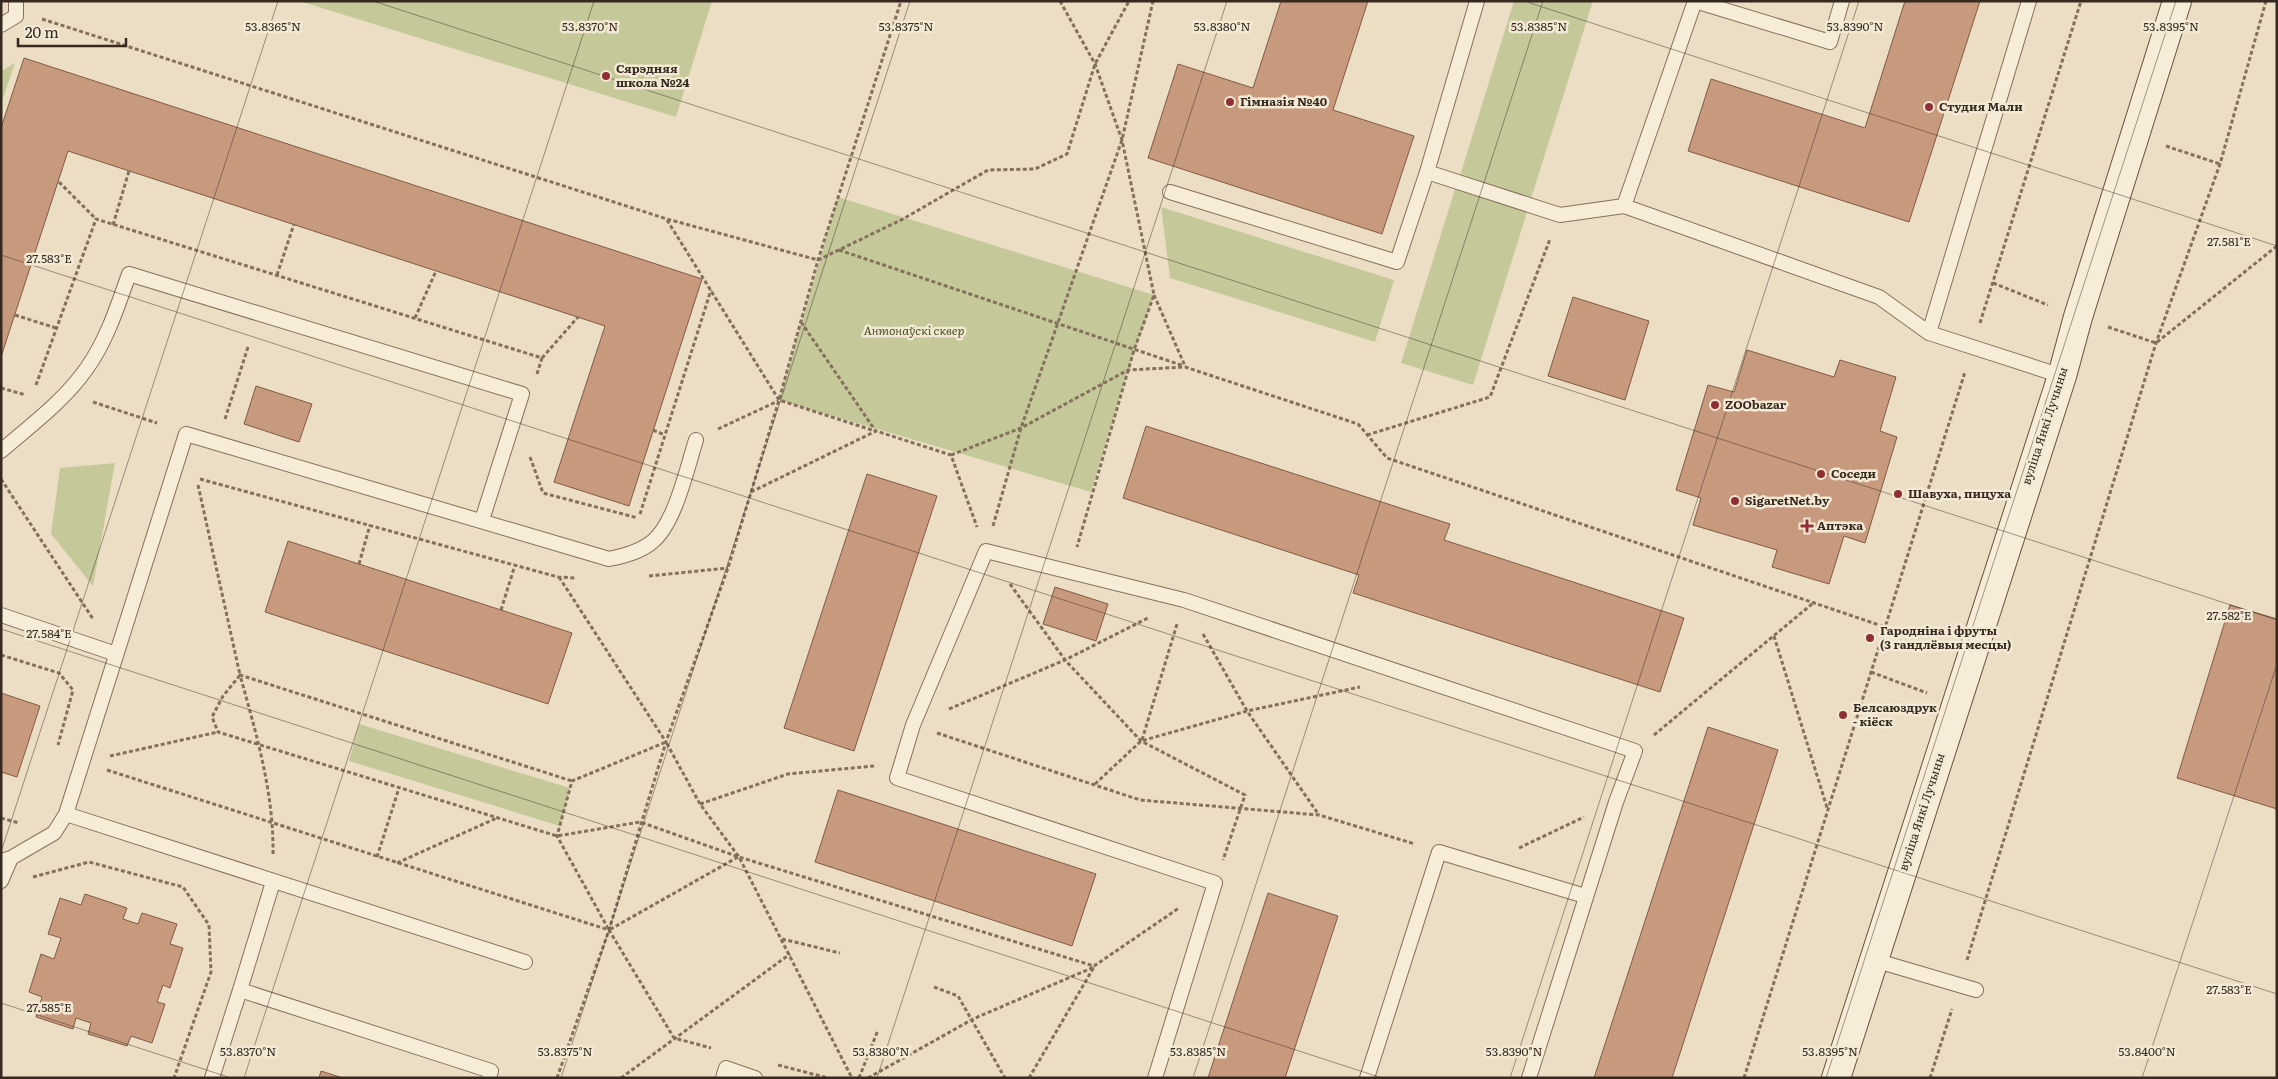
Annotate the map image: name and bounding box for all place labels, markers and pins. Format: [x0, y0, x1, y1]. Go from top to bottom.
place label: Сярэдняя школа №24 [616, 59, 690, 91]
marker: Сярэдняя школа №24 [600, 70, 612, 82]
place label: Гімназія №40 [1240, 92, 1328, 110]
marker: Гімназія №40 [1224, 96, 1236, 108]
place label: Студия Мали [1939, 97, 2023, 115]
marker: Студия Мали [1923, 101, 1935, 113]
place label: ZOObazar [1725, 395, 1787, 413]
marker: ZOObazar [1709, 399, 1721, 411]
place label: Соседи [1831, 464, 1877, 482]
marker: Соседи [1815, 468, 1827, 480]
place label: Шавуха, пицуха [1908, 484, 2011, 502]
marker: Шавуха, пицуха [1892, 488, 1904, 500]
place label: SigaretNet.by [1745, 491, 1830, 509]
marker: SigaretNet.by [1729, 495, 1741, 507]
place label: Аптэка [1817, 516, 1863, 534]
marker: Аптэка [1801, 520, 1813, 532]
place label: Гародніна і фруты (3 гандлёвыя месцы) [1880, 621, 2011, 653]
marker: Гародніна і фруты (3 гандлёвыя месцы) [1864, 632, 1876, 644]
place label: Белсаюздрук - кіёск [1853, 698, 1937, 730]
marker: Белсаюздрук - кіёск [1837, 709, 1849, 721]

